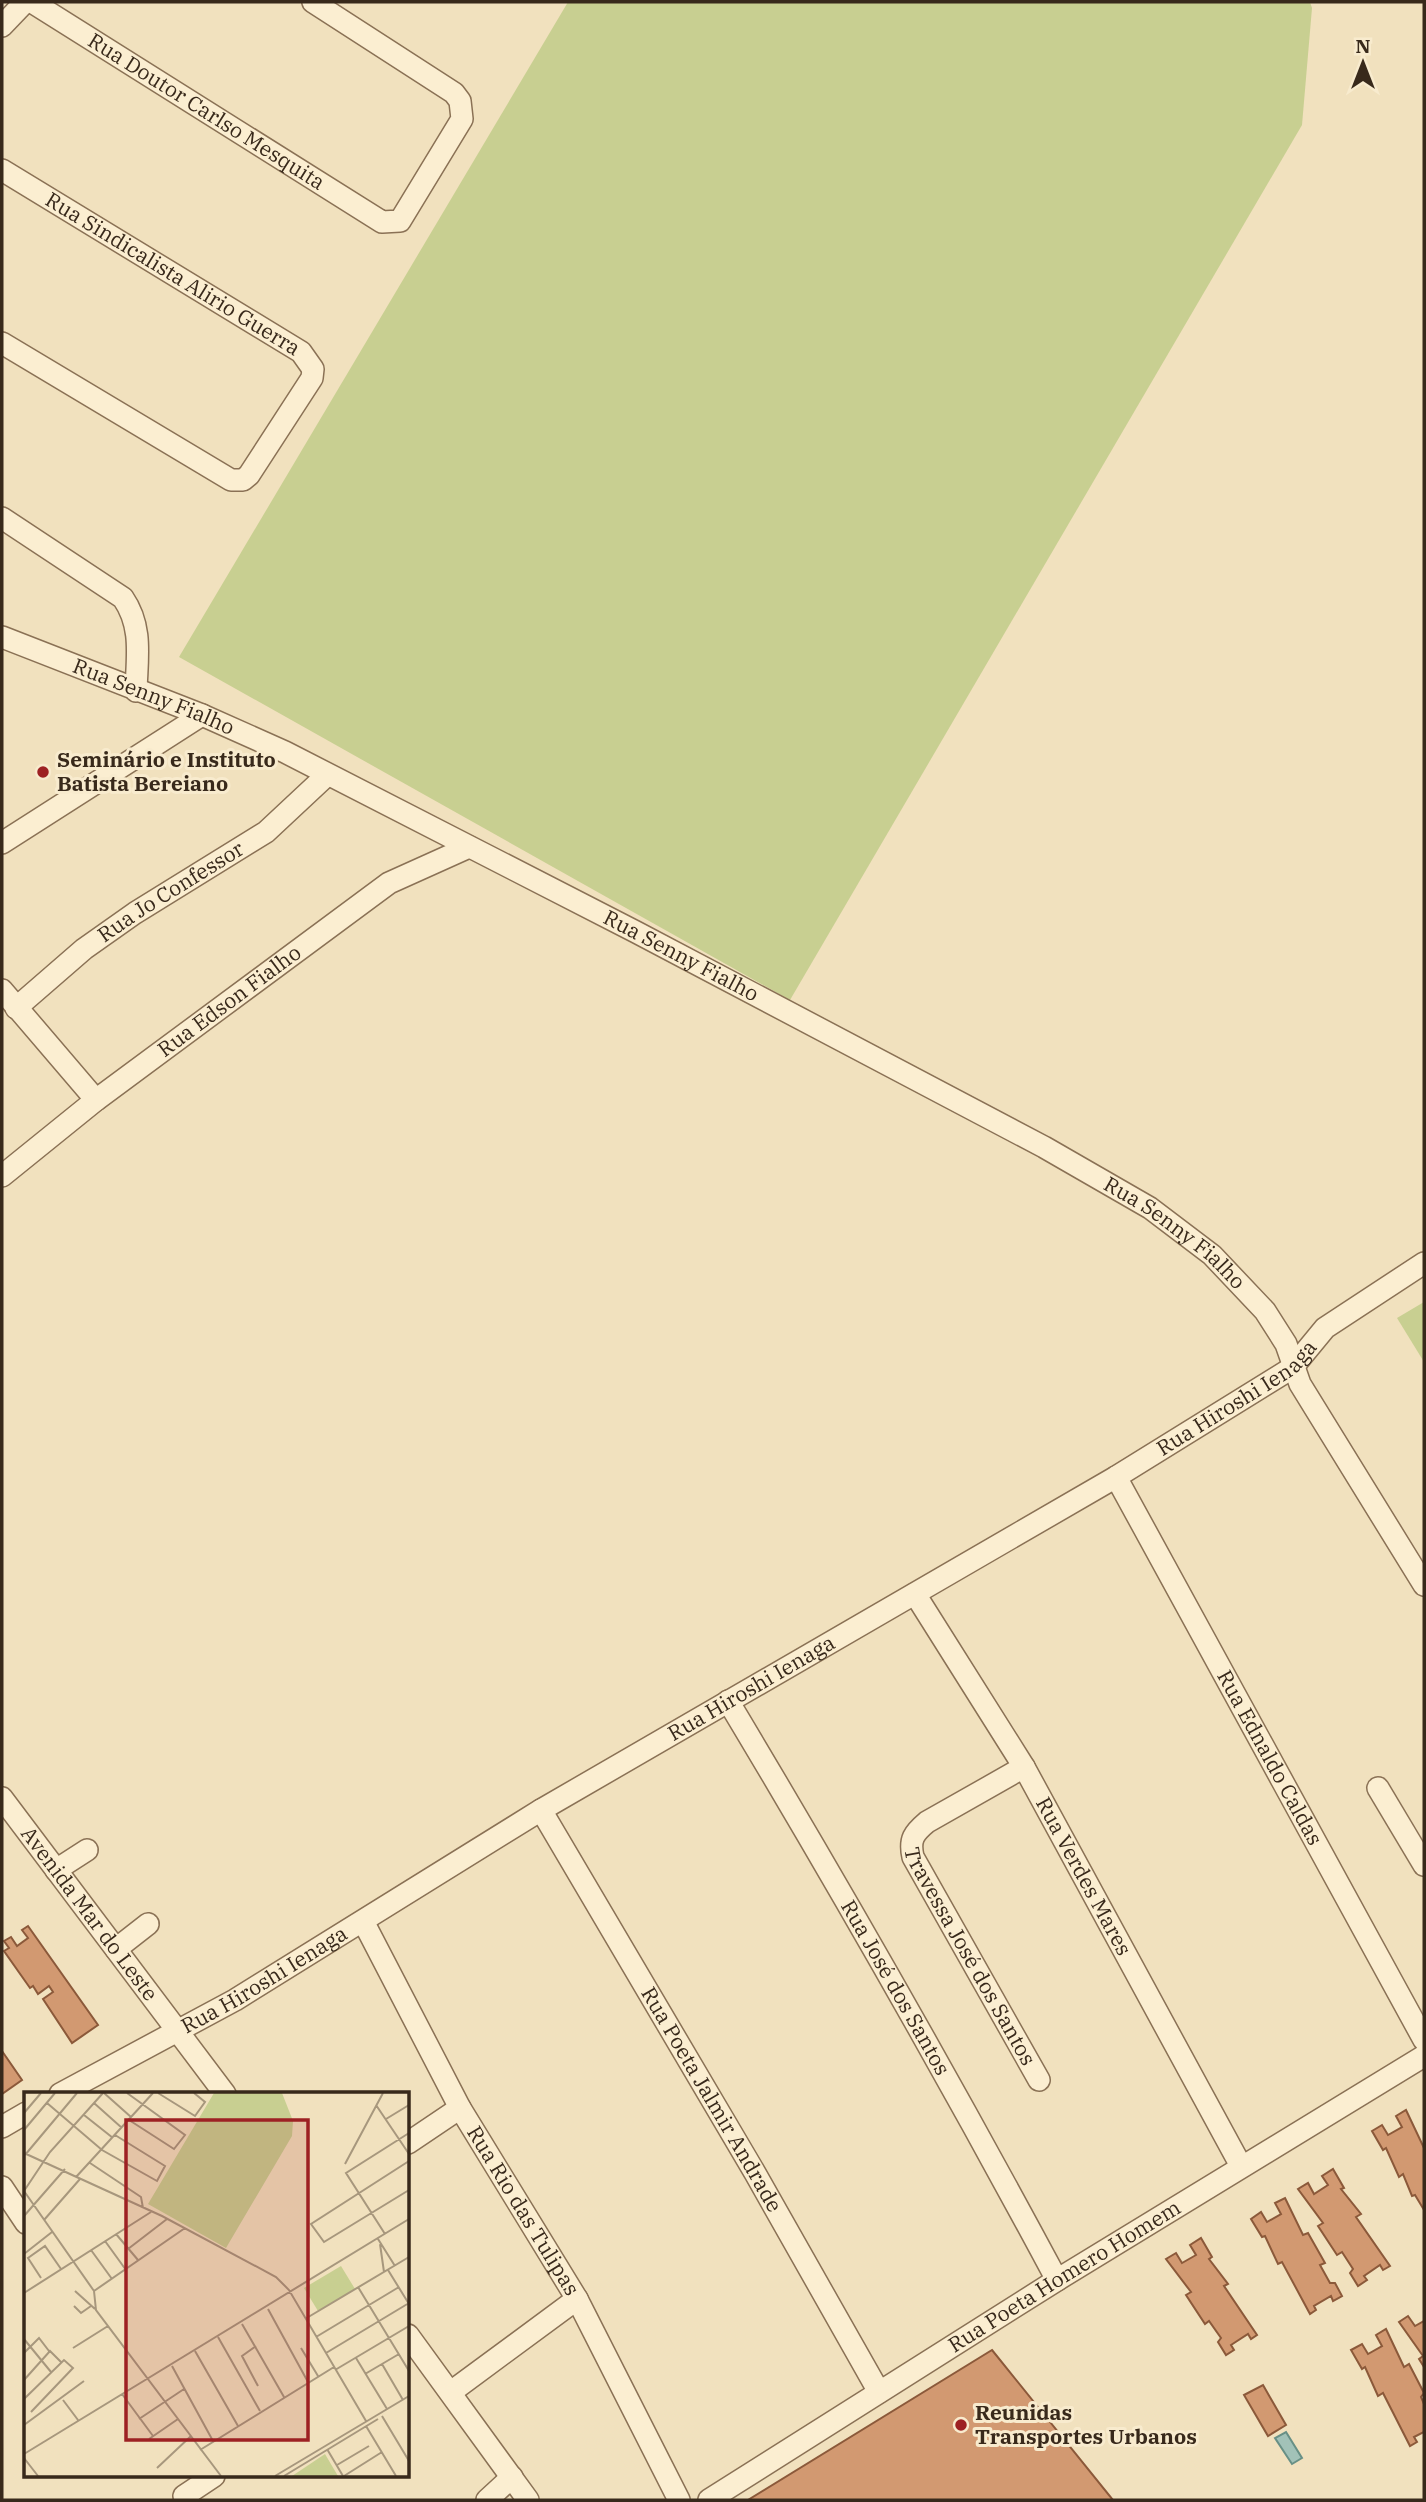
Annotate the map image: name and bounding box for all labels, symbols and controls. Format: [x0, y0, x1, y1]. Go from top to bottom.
street label: Rua Doutor Carlso Mesquita [83, 26, 331, 196]
north arrow [1328, 28, 1398, 98]
text: N [1355, 34, 1371, 58]
street label: Rua Sindicalista Alirio Guerra [41, 185, 306, 361]
street label: Rua Senny Fialho [69, 651, 239, 741]
place label: Seminário e Instituto Batista Bereiano [57, 745, 276, 797]
marker: Seminário e Instituto Batista Bereiano [35, 764, 51, 780]
street label: Rua Jo Confessor [92, 834, 249, 948]
street label: Rua Senny Fialho [599, 903, 764, 1007]
street label: Rua Edson Fialho [152, 938, 306, 1063]
street label: Rua Senny Fialho [1099, 1169, 1252, 1295]
street label: Rua Hiroshi Ienaga [1151, 1334, 1322, 1462]
street label: Rua Hiroshi Ienaga [662, 1628, 840, 1747]
street label: Rua Ednaldo Caldas [1211, 1665, 1330, 1850]
street label: Rua Verdes Mares [1030, 1792, 1139, 1960]
street label: Avenida Mar do Leste [15, 1820, 165, 2006]
street label: Travessa José dos Santos [898, 1845, 1043, 2070]
street label: Rua José dos Santos [835, 1894, 957, 2080]
street label: Rua Hiroshi Ienaga [176, 1919, 352, 2039]
street label: Rua Poeta Jalmir Andrade [635, 1981, 789, 2217]
inset map [24, 2092, 410, 2478]
street label: Rua Rio das Tulipas [461, 2120, 587, 2300]
street label: Rua Poeta Homero Homem [942, 2193, 1185, 2358]
place label: Reunidas Transportes Urbanos [975, 2398, 1197, 2450]
marker: Reunidas Transportes Urbanos [953, 2417, 969, 2433]

